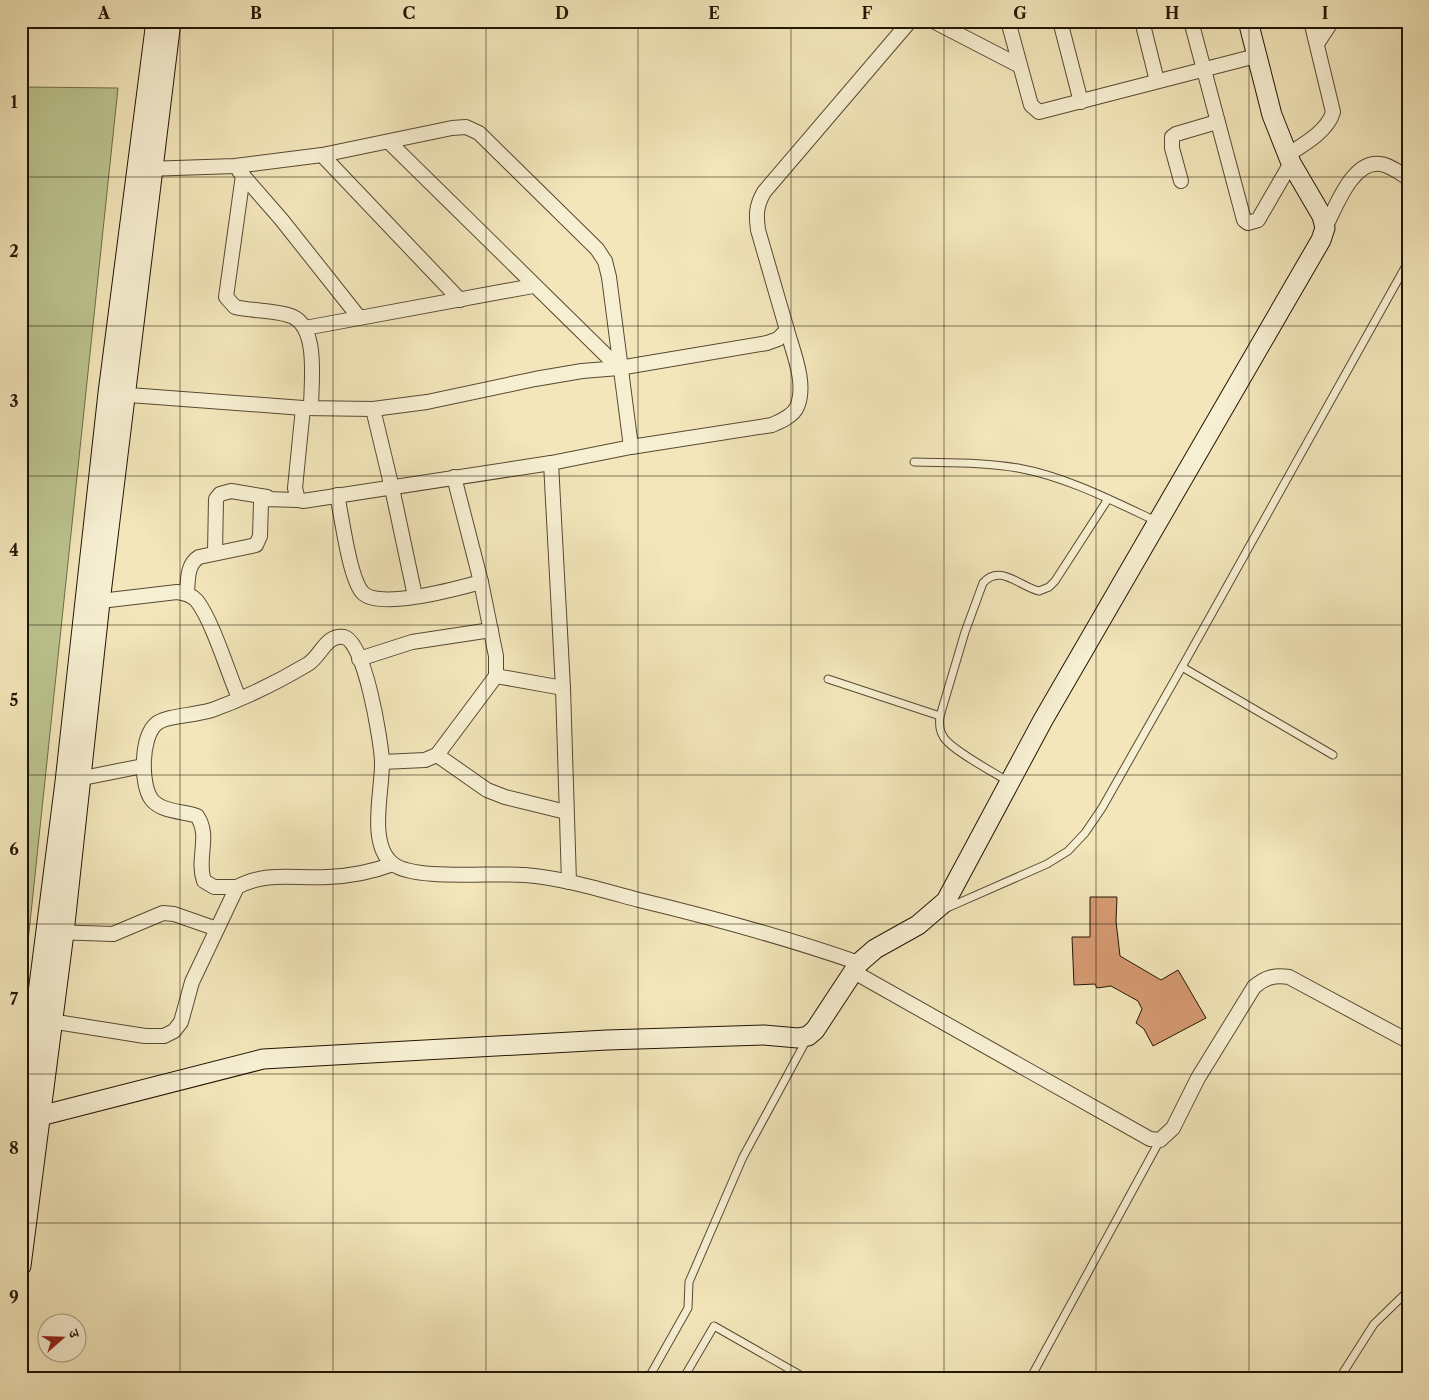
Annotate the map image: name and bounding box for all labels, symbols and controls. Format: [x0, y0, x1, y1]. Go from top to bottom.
text: A [97, 3, 111, 23]
text: B [250, 3, 262, 23]
text: C [403, 3, 415, 23]
text: D [555, 3, 569, 23]
text: E [708, 3, 720, 23]
text: F [862, 3, 873, 23]
text: G [1013, 3, 1027, 23]
text: H [1165, 3, 1179, 23]
text: I [1322, 3, 1329, 23]
text: 1 [10, 92, 18, 112]
text: 2 [9, 241, 19, 261]
text: 3 [9, 391, 19, 411]
text: 4 [9, 540, 19, 560]
text: 5 [10, 690, 19, 710]
text: 6 [9, 839, 19, 859]
text: 7 [10, 989, 19, 1009]
text: 8 [9, 1138, 19, 1158]
text: 9 [9, 1287, 19, 1307]
north arrow [38, 1312, 88, 1362]
text: उ [64, 1326, 84, 1341]

